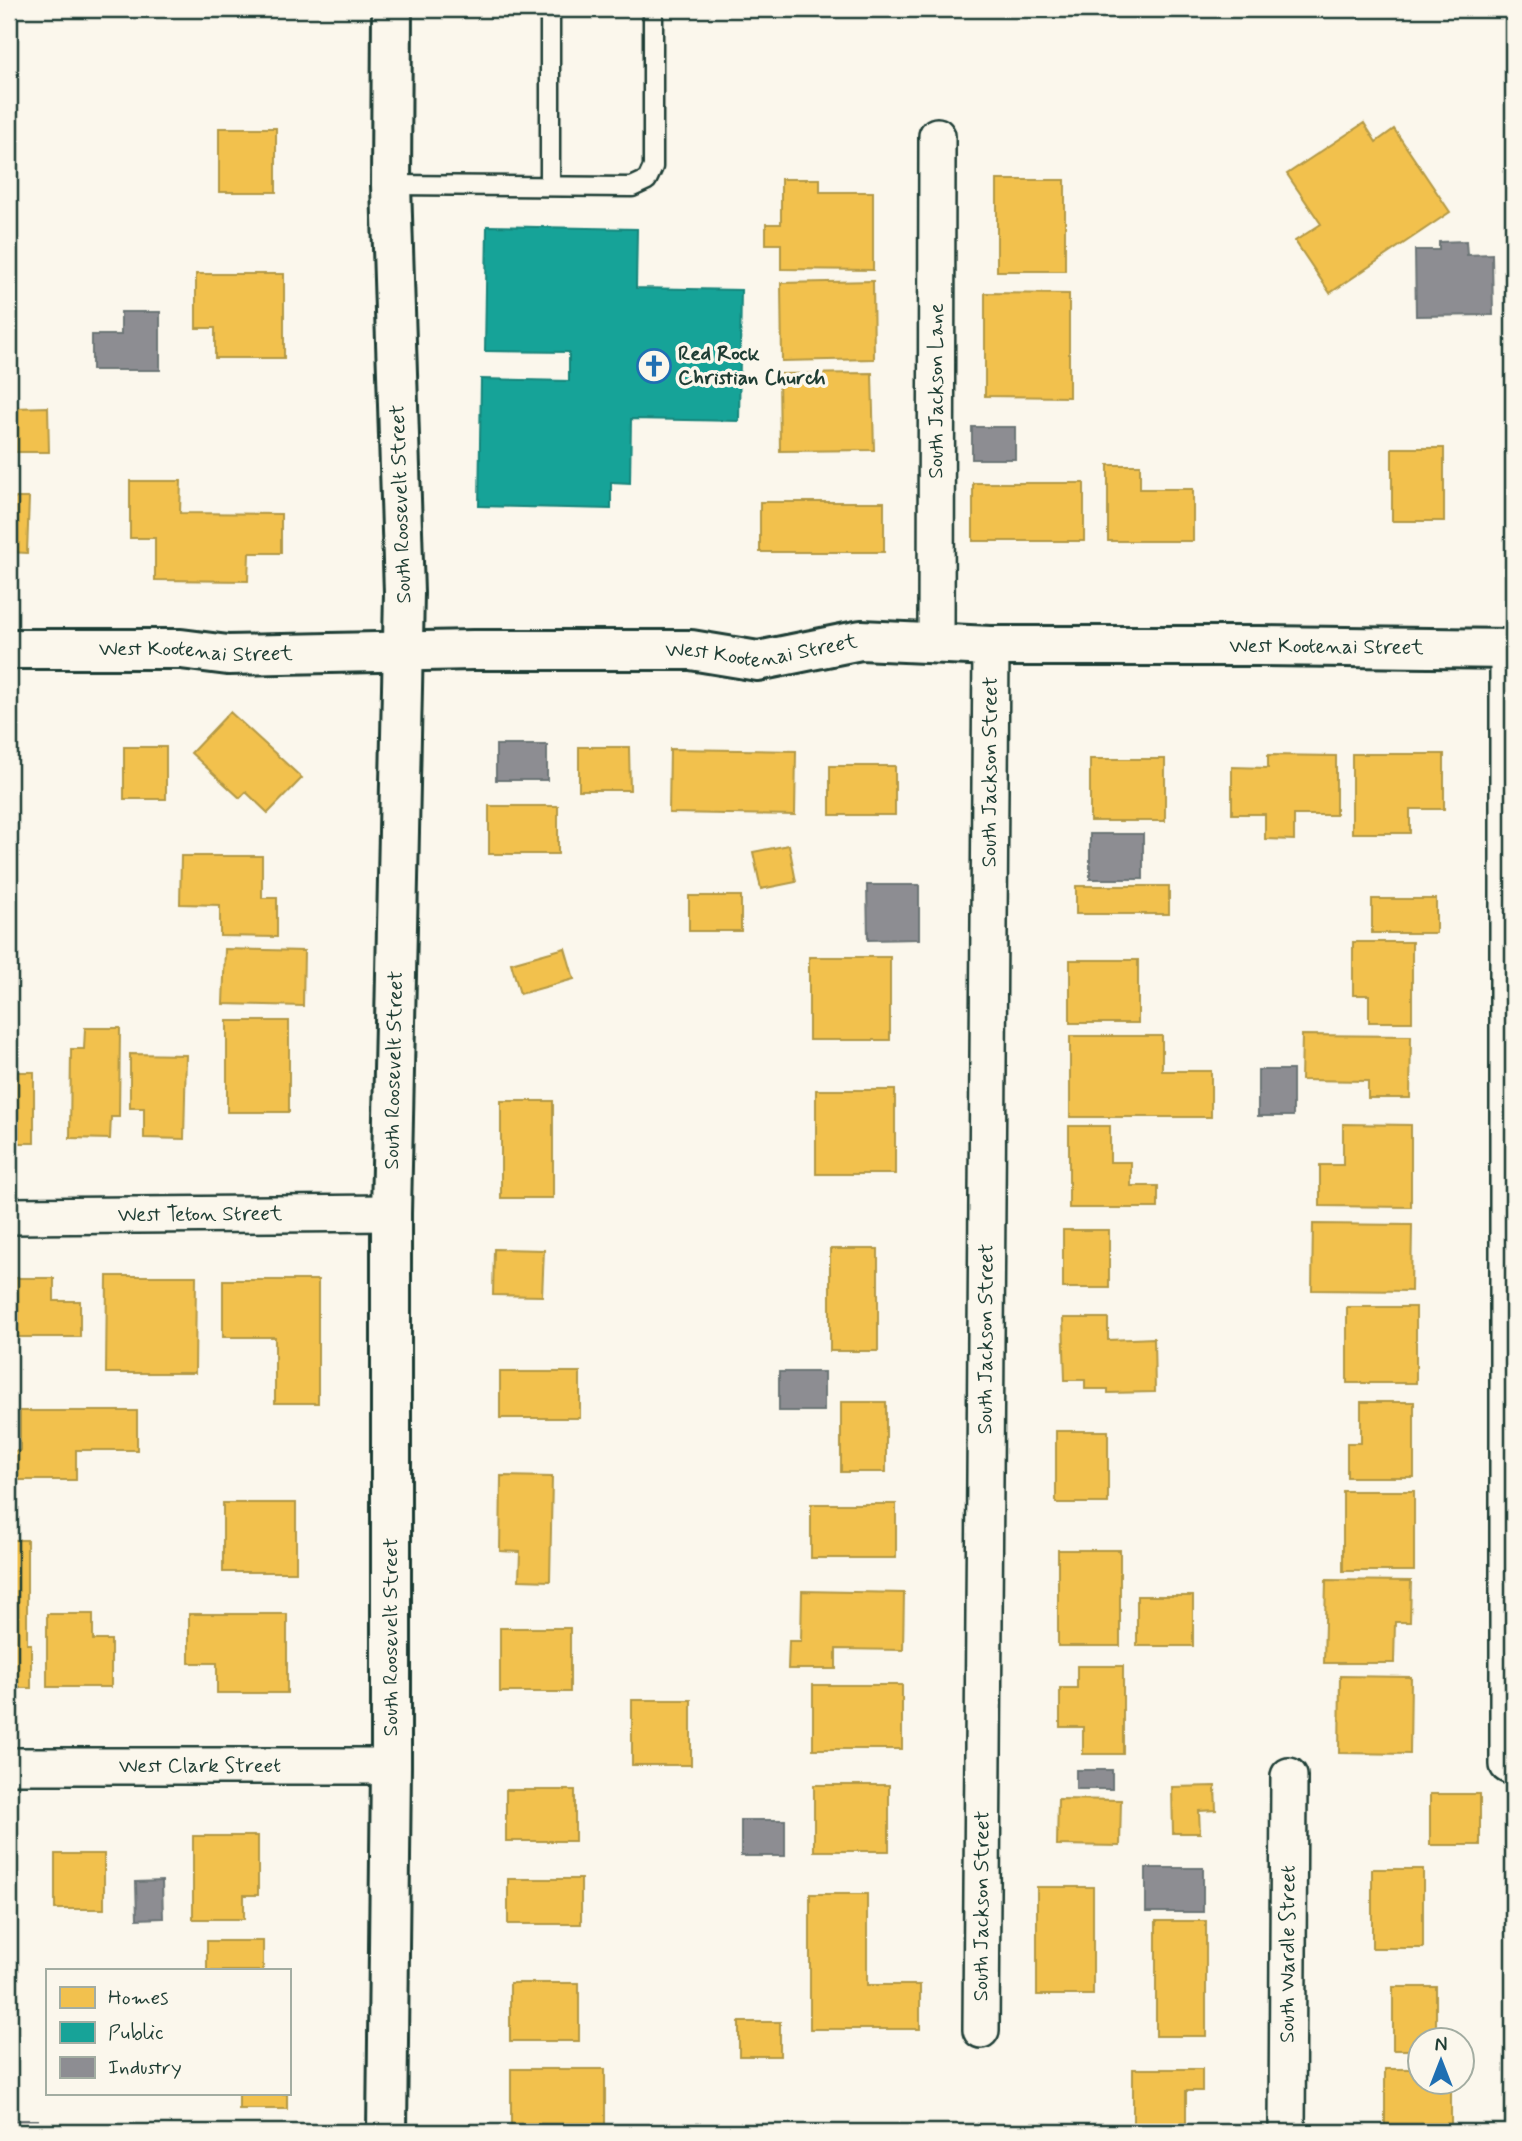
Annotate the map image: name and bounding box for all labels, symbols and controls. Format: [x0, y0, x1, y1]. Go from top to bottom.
street label: South Jackson Lane [922, 303, 951, 479]
place label: Red Rock Christian Church [678, 340, 826, 392]
church icon: Red Rock Christian Church [635, 347, 673, 385]
street label: South Roosevelt Street [384, 404, 418, 604]
street label: West Kootenai Street [665, 627, 860, 675]
street label: West Kootenai Street [1229, 632, 1424, 662]
street label: West Kootenai Street [99, 635, 294, 669]
street label: South Jackson Street [975, 676, 1005, 868]
street label: South Roosevelt Street [378, 970, 410, 1170]
street label: West Teton Street [118, 1200, 283, 1229]
street label: South Jackson Street [971, 1243, 1001, 1435]
street label: South Roosevelt Street [377, 1538, 405, 1736]
street label: West Clark Street [119, 1752, 281, 1780]
street label: South Jackson Street [967, 1810, 997, 2002]
street label: South Wardle Street [1274, 1865, 1303, 2043]
legend [46, 1969, 290, 2096]
text: Homes [108, 1984, 168, 2012]
text: Public [108, 2019, 164, 2047]
north arrow [1406, 2025, 1476, 2096]
text: N [1435, 2033, 1447, 2058]
text: Industry [108, 2054, 182, 2082]

